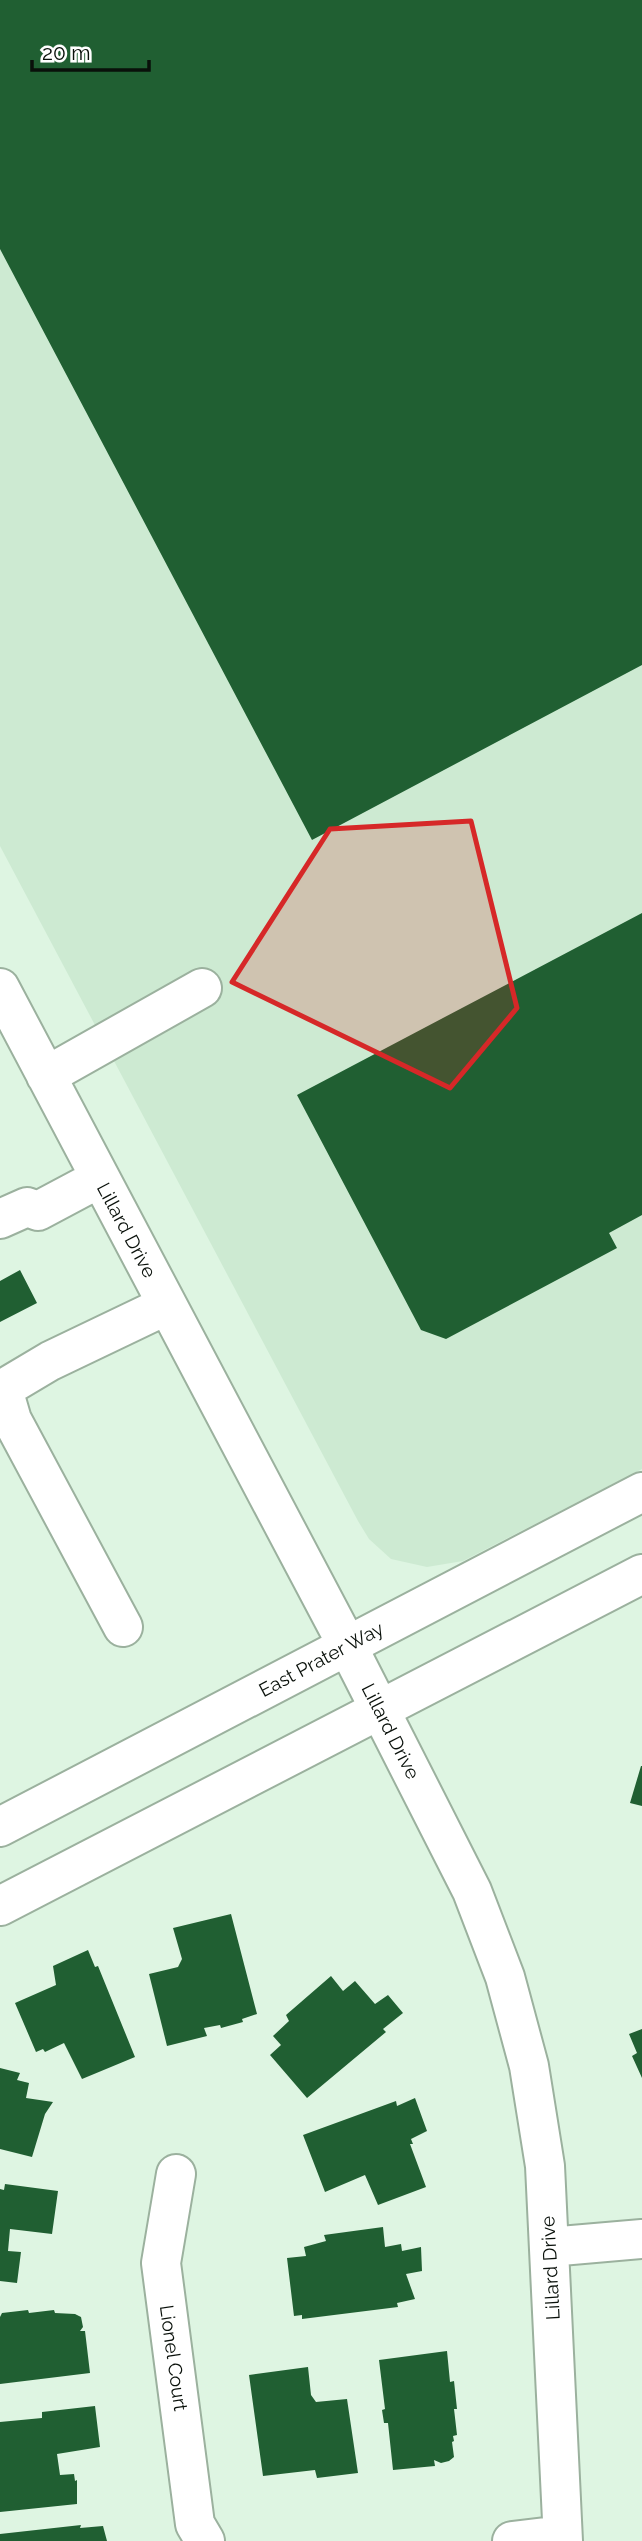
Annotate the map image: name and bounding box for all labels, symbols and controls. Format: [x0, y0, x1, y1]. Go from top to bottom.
scale bar [32, 28, 149, 72]
text: 20 m [42, 40, 90, 65]
street label: Lillard Drive [93, 1179, 161, 1281]
street label: East Prater Way [255, 1617, 387, 1701]
street label: Lillard Drive [358, 1680, 424, 1782]
street label: Lillard Drive [536, 2215, 564, 2321]
street label: Lionel Court [156, 2304, 192, 2413]

